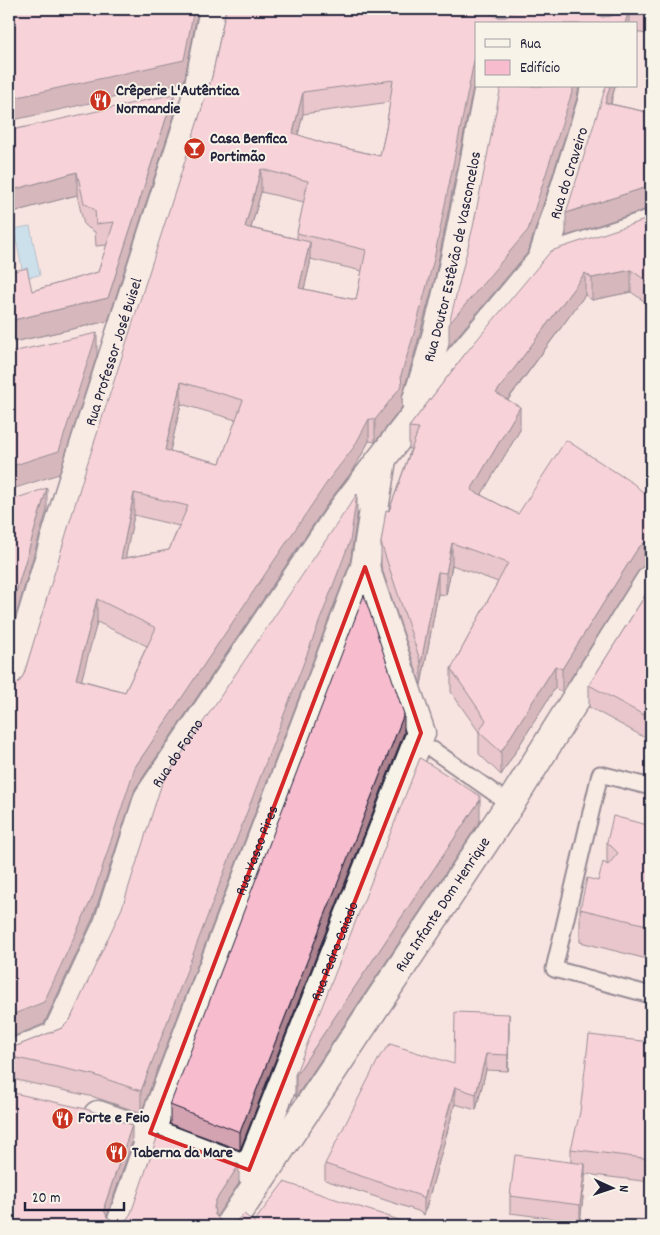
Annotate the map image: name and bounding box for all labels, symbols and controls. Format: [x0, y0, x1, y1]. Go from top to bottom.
legend [475, 22, 638, 88]
text: Rua [520, 34, 542, 56]
text: Edifício [520, 58, 560, 80]
place label: Crêperie L'Autêntica Normandie [116, 80, 241, 121]
restaurant icon: Crêperie L'Autêntica Normandie [88, 88, 112, 112]
street label: Rua do Craveiro [544, 124, 595, 222]
place label: Casa Benfica Portimão [210, 128, 288, 169]
bar icon: Casa Benfica Portimão [182, 136, 206, 160]
street label: Rua Doutor Estêvão de Vasconcelos [418, 149, 488, 365]
street label: Rua Professor José Buisel [80, 275, 149, 429]
street label: Rua do Forno [146, 714, 210, 793]
street label: Rua Vasco Pires [230, 802, 285, 899]
street label: Rua Infante Dom Henrique [390, 833, 496, 977]
street label: Rua Pedro Caiado [305, 898, 365, 1004]
restaurant icon: Forte e Feio [50, 1106, 74, 1130]
place label: Forte e Feio [78, 1107, 150, 1130]
restaurant icon: Taberna da Mare [104, 1141, 128, 1165]
place label: Taberna da Mare [132, 1142, 233, 1165]
north arrow [588, 1162, 638, 1212]
scale bar [25, 1180, 124, 1212]
text: N [613, 1185, 633, 1193]
text: 20 m [32, 1188, 60, 1210]

